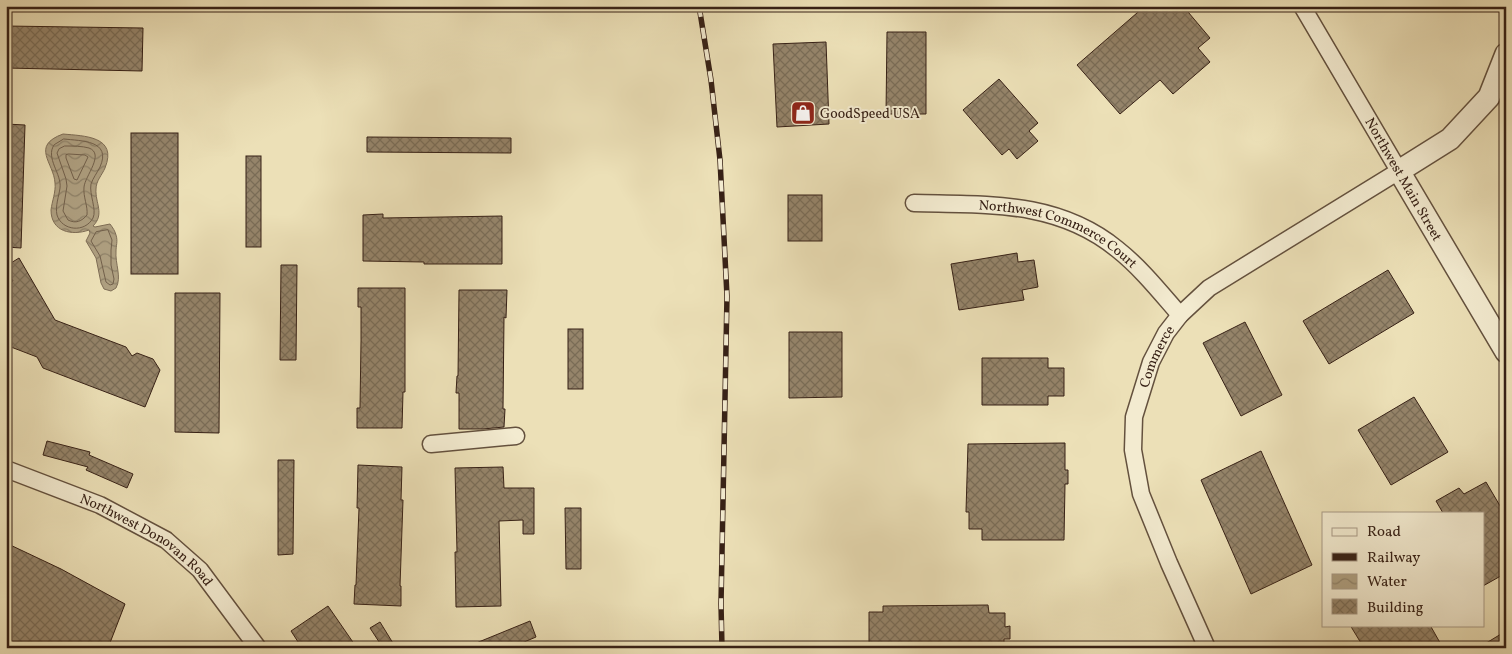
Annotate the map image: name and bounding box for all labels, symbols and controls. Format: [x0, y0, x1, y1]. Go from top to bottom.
shop icon: GoodSpeed USA [790, 100, 816, 126]
place label: GoodSpeed USA [820, 105, 920, 124]
street label: Northwest Main Street [1360, 115, 1446, 245]
street label: Northwest Commerce Court [978, 197, 1141, 273]
street label: Commerce [1136, 322, 1180, 390]
street label: Northwest Donovan Road [77, 490, 217, 591]
legend [1322, 512, 1484, 626]
text: Road [1367, 522, 1401, 543]
text: Railway [1367, 548, 1420, 569]
text: Water [1367, 572, 1407, 593]
text: Building [1367, 598, 1424, 619]

